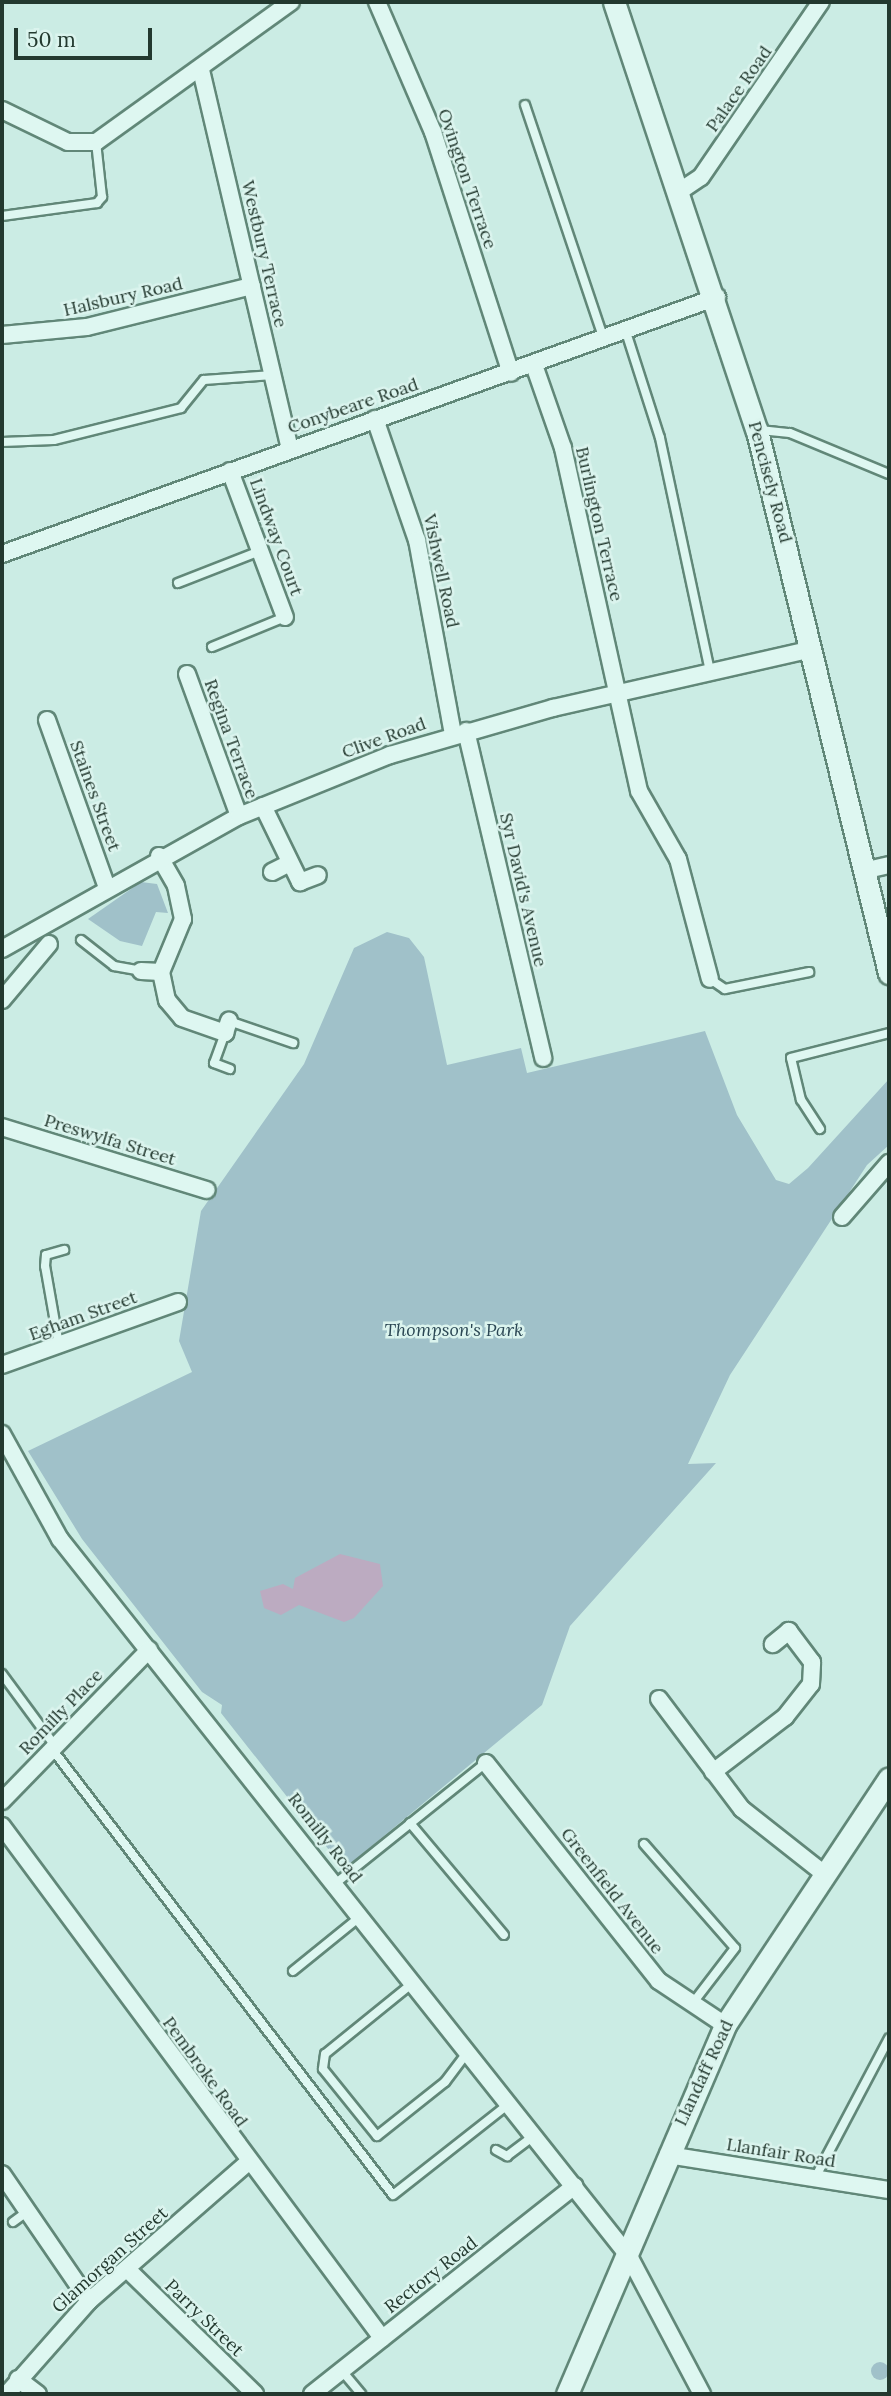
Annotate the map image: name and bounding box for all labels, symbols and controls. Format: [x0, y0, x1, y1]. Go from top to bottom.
scale bar [18, 14, 156, 58]
text: 50 m [27, 26, 76, 53]
street label: Palace Road [701, 42, 777, 136]
street label: Ovington Terrace [433, 106, 501, 252]
street label: Westbury Terrace [237, 178, 291, 330]
street label: Halsbury Road [61, 273, 185, 321]
street label: Conybeare Road [285, 374, 421, 438]
street label: Pencisely Road [743, 419, 797, 545]
street label: Burlington Terrace [571, 445, 627, 603]
street label: Lindway Court [245, 475, 307, 599]
street label: Vishwell Road [418, 512, 464, 630]
street label: Regina Terrace [199, 676, 263, 802]
street label: Clive Road [339, 713, 429, 763]
street label: Staines Street [65, 738, 125, 854]
street label: Syr David's Avenue [495, 811, 551, 969]
street label: Preswylfa Street [42, 1110, 178, 1170]
street label: Egham Street [26, 1286, 140, 1346]
park label: Thompson's Park [385, 1319, 523, 1341]
street label: Romilly Place [15, 1665, 107, 1759]
street label: Romilly Road [283, 1789, 367, 1887]
street label: Greenfield Avenue [556, 1824, 668, 1958]
street label: Pembroke Road [158, 2013, 252, 2131]
street label: Llandaff Road [670, 2017, 738, 2129]
street label: Llanfair Road [725, 2134, 837, 2172]
street label: Glamorgan Street [48, 2202, 172, 2318]
street label: Rectory Road [380, 2232, 482, 2318]
street label: Parry Street [160, 2275, 248, 2361]

